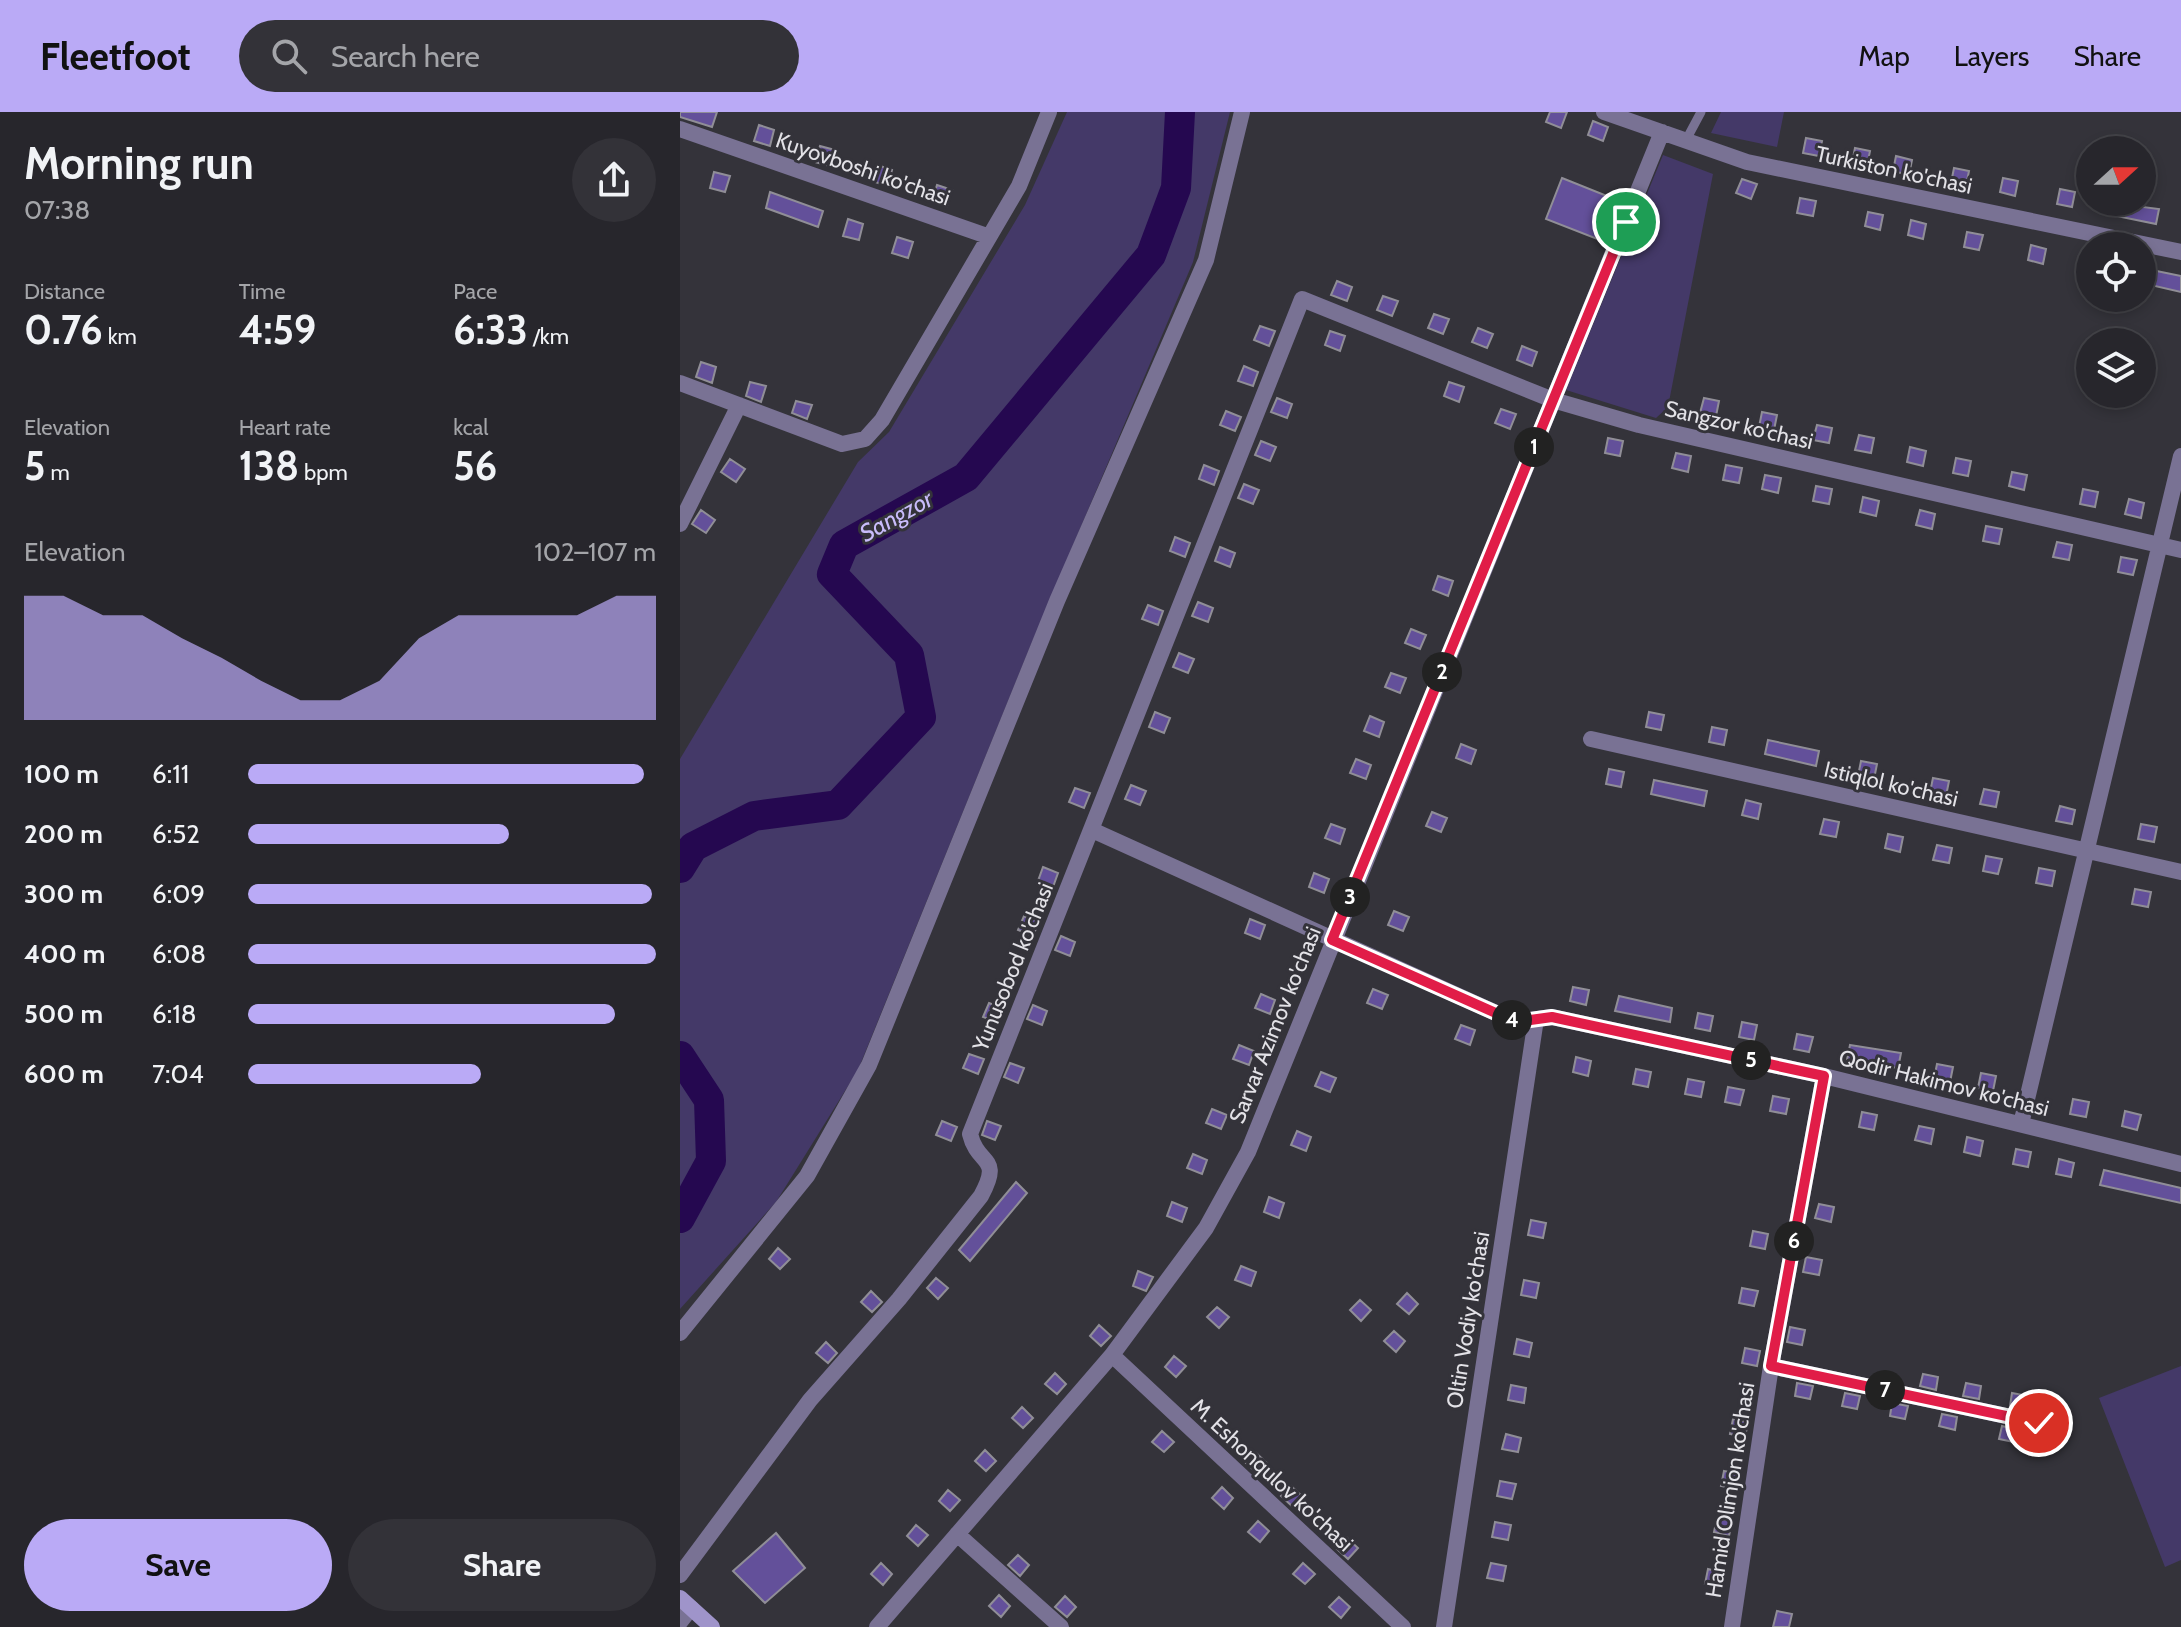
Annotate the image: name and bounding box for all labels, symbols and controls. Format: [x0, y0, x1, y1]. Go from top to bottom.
search box [239, 20, 799, 92]
text: Fleetfoot [40, 33, 191, 80]
icon: search [267, 34, 311, 78]
text: Search here [331, 38, 480, 75]
text: Map [1858, 39, 1910, 73]
text: Layers [1954, 39, 2029, 73]
text: Share [2073, 39, 2141, 73]
street label: Kuyovboshi ko'chasi [772, 127, 954, 211]
north arrow [2076, 136, 2156, 216]
map controls [2076, 136, 2156, 408]
text: Morning run [24, 137, 254, 190]
button: share [572, 138, 656, 222]
street label: Turkiston ko'chasi [1813, 140, 1975, 200]
pin [1592, 188, 1660, 256]
text: 07:38 [24, 194, 90, 226]
icon: arrive [1604, 200, 1648, 244]
button: locate [2076, 232, 2156, 312]
text: Distance [24, 278, 105, 305]
text: Time [239, 278, 285, 305]
text: Pace [453, 278, 497, 305]
text: 0.76 [24, 305, 103, 354]
text: 4:59 [239, 305, 316, 354]
text: 6:33 [453, 305, 528, 354]
text: km [103, 323, 137, 350]
text: /km [528, 323, 569, 350]
button: layers [2076, 328, 2156, 408]
street label: Sangzor ko'chasi [1662, 395, 1816, 455]
text: Elevation [24, 414, 110, 441]
text: Heart rate [239, 414, 331, 441]
text: kcal [453, 414, 488, 441]
pin: 1 [1514, 427, 1554, 467]
text: 1 [1530, 433, 1538, 460]
text: 5 [24, 441, 45, 490]
text: 138 [239, 441, 299, 490]
text: 56 [453, 441, 497, 490]
text: m [45, 459, 70, 486]
text: bpm [299, 459, 348, 486]
water label: Sangzor [854, 483, 939, 548]
text: Elevation [24, 536, 126, 568]
text: 102–107 m [534, 536, 656, 568]
pin: 2 [1422, 652, 1462, 692]
text: 2 [1436, 658, 1448, 685]
street label: Istiqlol ko'chasi [1821, 755, 1961, 813]
text: 100 m [24, 758, 99, 790]
text: 6:11 [152, 758, 189, 790]
text: 200 m [24, 818, 103, 850]
text: 6:52 [152, 818, 200, 850]
pin: 3 [1330, 877, 1370, 917]
text: 300 m [24, 878, 103, 910]
text: 6:09 [152, 878, 205, 910]
street label: Yunusobod ko'chasi [966, 879, 1059, 1056]
text: 3 [1344, 883, 1356, 910]
street label: Sarvar Azimov ko'chasi [1223, 923, 1327, 1127]
text: 400 m [24, 938, 105, 970]
text: 6:08 [152, 938, 206, 970]
text: 500 m [24, 998, 103, 1030]
text: 6:18 [152, 998, 196, 1030]
pin: 4 [1492, 1000, 1532, 1040]
text: 4 [1505, 1006, 1519, 1033]
pin: 5 [1731, 1040, 1771, 1080]
street label: Qodir Hakimov ko'chasi [1836, 1044, 2052, 1122]
text: 5 [1745, 1046, 1757, 1073]
text: 600 m [24, 1058, 104, 1090]
text: 7:04 [152, 1058, 204, 1090]
pin: 6 [1774, 1221, 1814, 1261]
text: 6 [1788, 1227, 1800, 1254]
street label: Oltin Vodiy ko'chasi [1441, 1230, 1495, 1410]
pin: 7 [1865, 1370, 1905, 1410]
text: 7 [1879, 1376, 1891, 1403]
street label: Hamid Olimjon ko'chasi [1700, 1380, 1760, 1600]
pin [2005, 1389, 2073, 1457]
street label: M. Eshonqulov ko'chasi [1185, 1393, 1359, 1557]
icon: check [2017, 1401, 2061, 1445]
button: Save [24, 1519, 332, 1611]
button: Share [348, 1519, 656, 1611]

